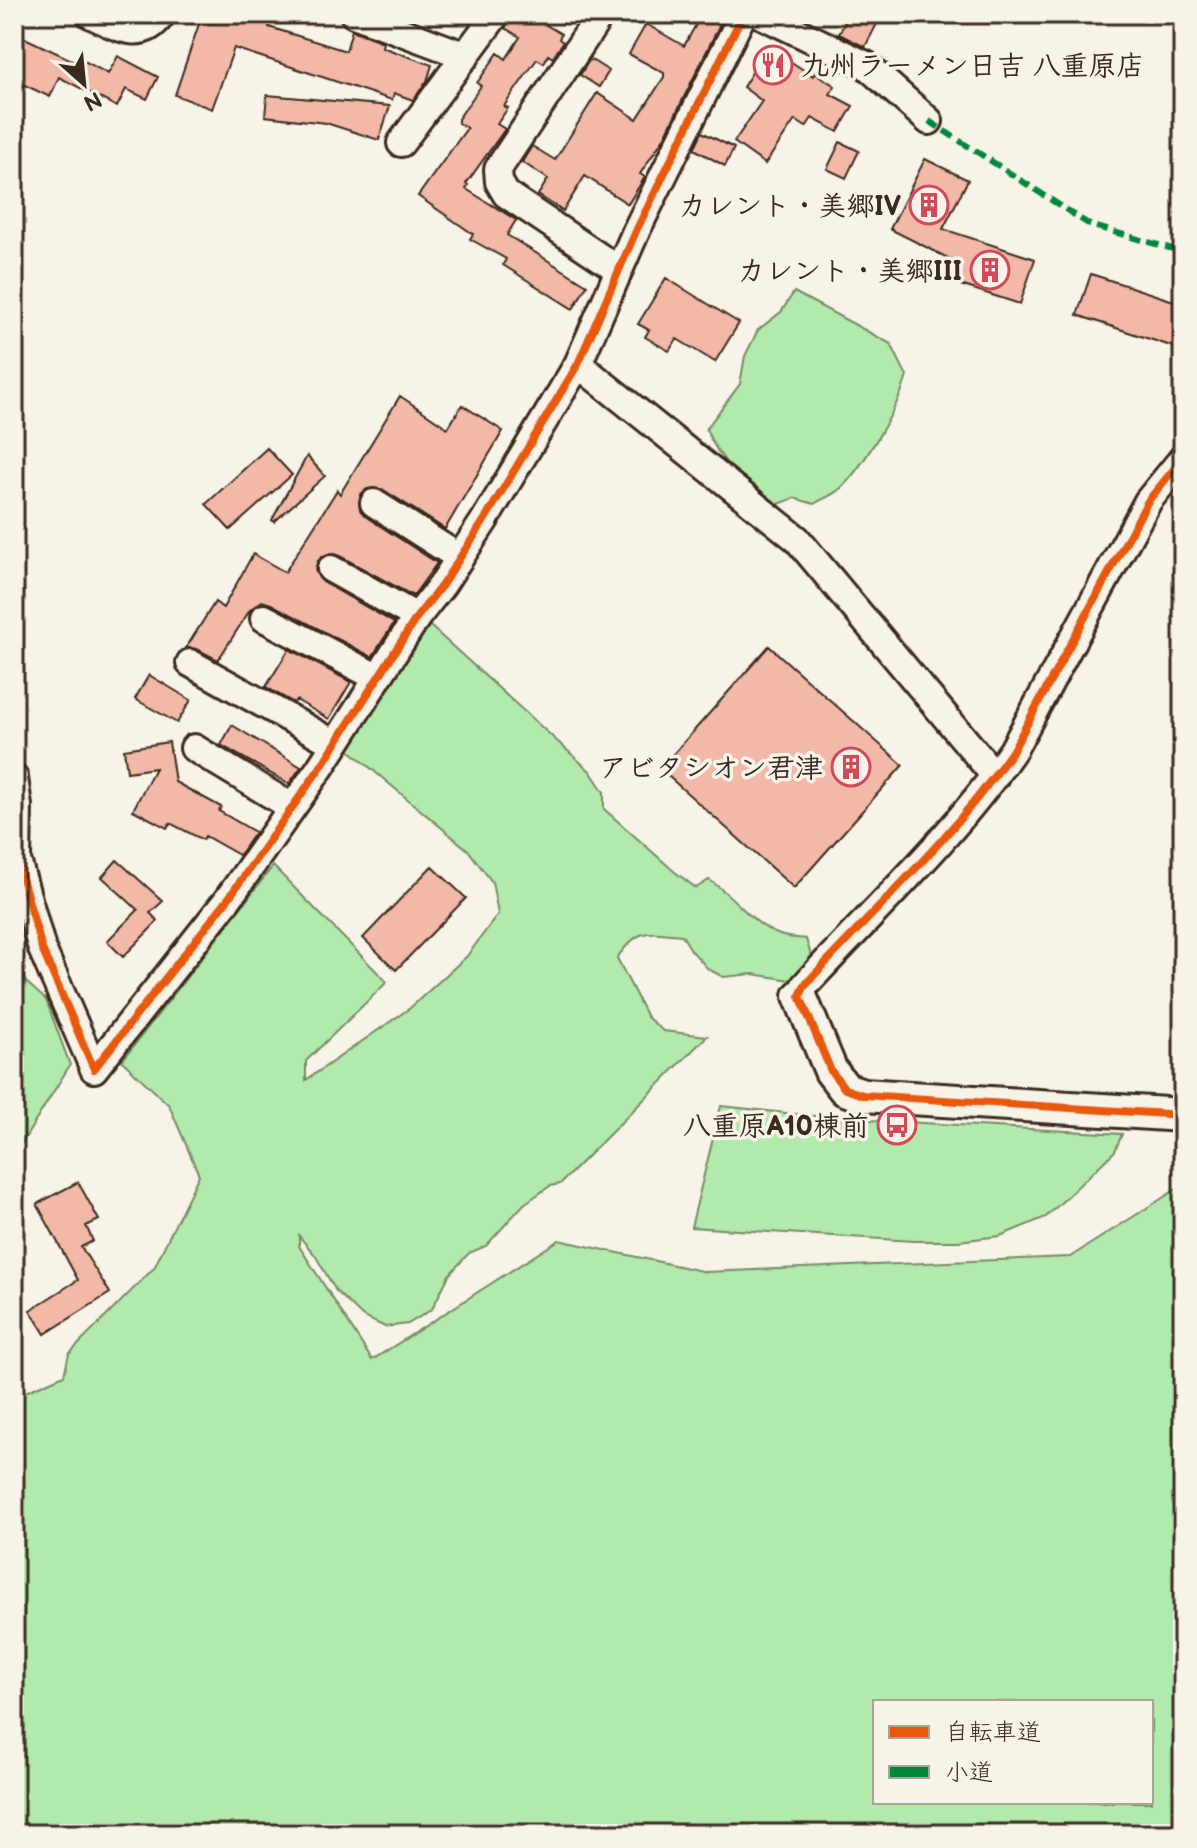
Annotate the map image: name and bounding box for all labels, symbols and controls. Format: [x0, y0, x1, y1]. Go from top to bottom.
north arrow [44, 44, 124, 124]
restaurant icon: 九州ラーメン日吉 八重原店 [752, 44, 794, 86]
place label: 九州ラーメン日吉 八重原店 [801, 50, 1145, 83]
text: N [79, 85, 106, 116]
building icon: カレント・美郷IV [908, 184, 950, 226]
place label: カレント・美郷IV [678, 190, 902, 223]
building icon: カレント・美郷III [969, 249, 1011, 291]
place label: カレント・美郷III [737, 255, 962, 288]
building icon: アビタシオン君津 [830, 746, 872, 788]
place label: アビタシオン君津 [599, 752, 823, 785]
bus stop icon: 八重原A10棟前 [876, 1104, 918, 1146]
place label: 八重原A10棟前 [683, 1110, 869, 1143]
legend [873, 1700, 1153, 1804]
text: 自転車道 [945, 1718, 1041, 1747]
text: 小道 [945, 1758, 993, 1787]

